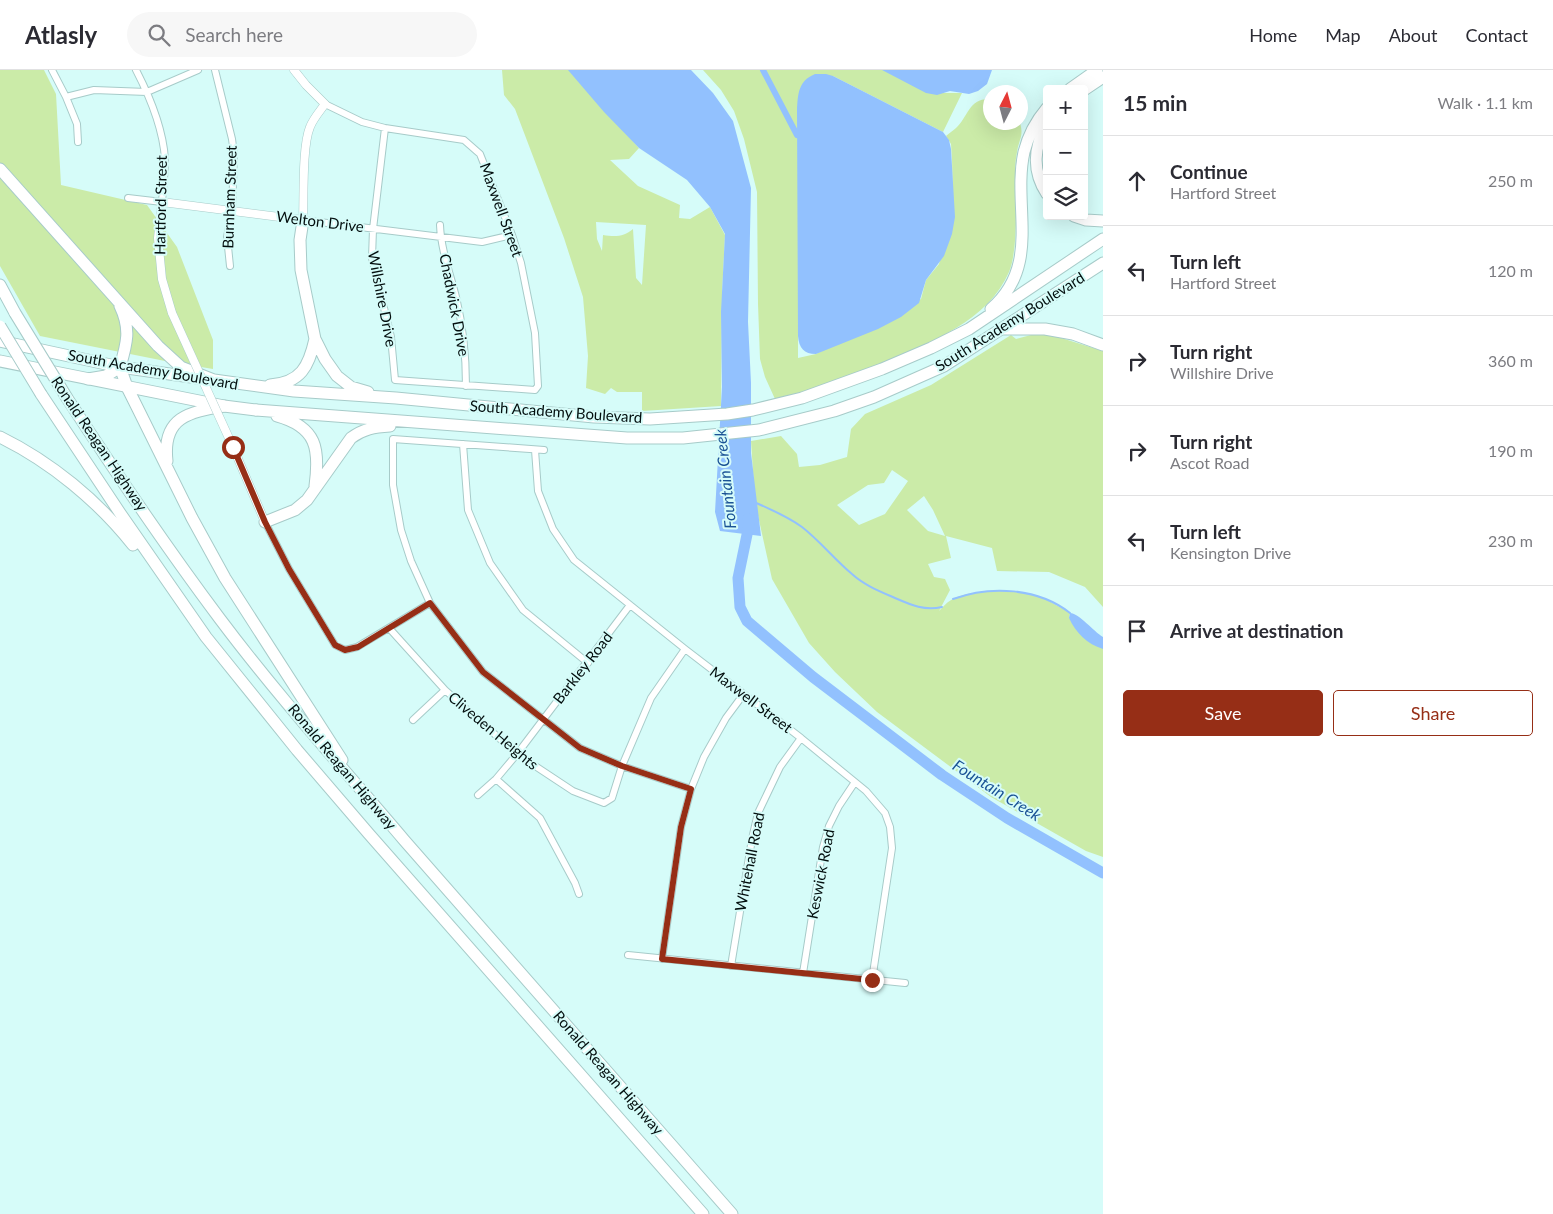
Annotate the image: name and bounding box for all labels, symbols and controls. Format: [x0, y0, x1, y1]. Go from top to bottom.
search box [127, 12, 477, 57]
text: Atlasly [25, 20, 97, 49]
icon: search [145, 21, 173, 49]
text: Search here [185, 23, 283, 46]
text: Home [1249, 24, 1297, 46]
text: Map [1325, 24, 1361, 46]
text: About [1389, 24, 1438, 46]
text: Contact [1466, 24, 1528, 46]
north arrow [983, 85, 1028, 130]
map controls [1043, 85, 1088, 220]
button: + [1043, 85, 1088, 130]
text: 15 min [1123, 90, 1187, 115]
text: Walk · 1.1 km [1437, 93, 1533, 112]
button: − [1043, 130, 1088, 175]
street label: Burnham Street [218, 144, 240, 249]
street label: Hartford Street [150, 154, 170, 255]
street label: Maxwell Street [477, 160, 527, 260]
text: Continue [1170, 160, 1248, 183]
icon: ahead [1123, 167, 1151, 195]
text: 250 m [1488, 171, 1533, 190]
button: layers [1043, 175, 1088, 220]
text: Hartford Street [1170, 183, 1276, 202]
street label: Welton Drive [275, 207, 365, 235]
street label: Willshire Drive [365, 249, 401, 348]
text: Turn left [1170, 250, 1241, 273]
street label: Chadwick Drive [436, 252, 474, 358]
icon: left [1123, 257, 1151, 285]
text: 120 m [1488, 261, 1533, 280]
street label: South Academy Boulevard [931, 268, 1087, 375]
text: Hartford Street [1170, 273, 1276, 292]
text: Turn right [1170, 340, 1252, 363]
street label: South Academy Boulevard [67, 345, 240, 393]
icon: right [1123, 347, 1151, 375]
text: 360 m [1488, 351, 1533, 370]
text: Willshire Drive [1170, 363, 1274, 382]
street label: Ronald Reagan Highway [48, 373, 152, 514]
street label: South Academy Boulevard [469, 396, 643, 426]
water label: Fountain Creek [710, 428, 739, 530]
text: Turn right [1170, 430, 1252, 453]
route start [222, 436, 245, 459]
icon: right [1123, 437, 1151, 465]
text: 190 m [1488, 441, 1533, 460]
text: Ascot Road [1170, 453, 1250, 472]
text: Turn left [1170, 520, 1241, 543]
icon: left [1123, 527, 1151, 555]
text: 230 m [1488, 531, 1533, 550]
text: Kensington Drive [1170, 543, 1291, 562]
icon: arrive [1123, 617, 1151, 645]
text: Arrive at destination [1170, 619, 1343, 642]
street label: Barkley Road [549, 628, 616, 707]
street label: Maxwell Street [707, 662, 797, 736]
street label: Cliveden Heights [445, 687, 542, 773]
button: Save [1123, 690, 1323, 736]
button: Share [1333, 690, 1533, 736]
street label: Ronald Reagan Highway [285, 700, 401, 833]
water label: Fountain Creek [950, 755, 1045, 824]
street label: Whitehall Road [731, 811, 767, 913]
street label: Keswick Road [802, 827, 838, 920]
route end [861, 969, 884, 992]
street label: Ronald Reagan Highway [550, 1007, 668, 1138]

